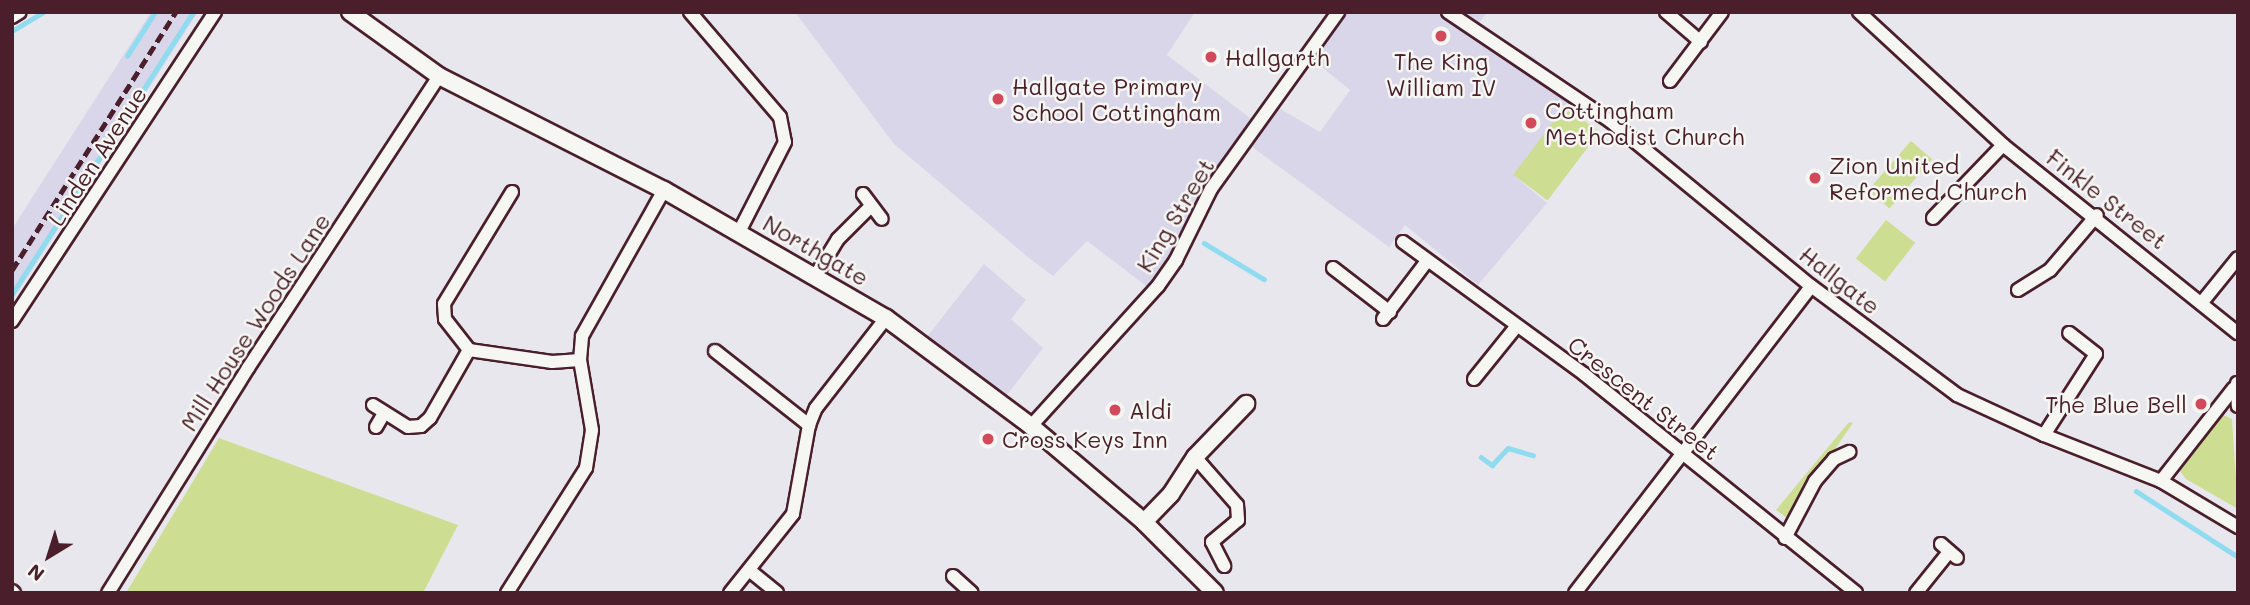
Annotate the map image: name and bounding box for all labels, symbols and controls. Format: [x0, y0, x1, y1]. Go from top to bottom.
marker: The King William IV [1433, 28, 1449, 44]
place label: Hallgarth [1225, 43, 1330, 71]
place label: The King William IV [1386, 47, 1496, 101]
marker: Hallgarth [1203, 49, 1219, 65]
place label: Hallgate Primary School Cottingham [1012, 72, 1221, 126]
street label: Linden Avenue [42, 81, 152, 231]
marker: Hallgate Primary School Cottingham [990, 91, 1006, 107]
place label: Cottingham Methodist Church [1545, 96, 1745, 150]
marker: Cottingham Methodist Church [1523, 115, 1539, 131]
street label: Finkle Street [2041, 143, 2173, 255]
place label: Zion United Reformed Church [1829, 151, 2027, 205]
street label: King Street [1130, 153, 1220, 277]
marker: Zion United Reformed Church [1807, 170, 1823, 186]
street label: Mill House Woods Lane [174, 208, 336, 436]
street label: Northgate [758, 209, 874, 291]
street label: Hallgate [1794, 240, 1886, 320]
street label: Crescent Street [1563, 330, 1725, 466]
place label: The Blue Bell [2045, 390, 2187, 418]
place label: Aldi [1129, 396, 1172, 424]
marker: The Blue Bell [2193, 396, 2209, 412]
marker: Aldi [1107, 402, 1123, 418]
place label: Cross Keys Inn [1002, 425, 1168, 453]
marker: Cross Keys Inn [980, 431, 996, 447]
north arrow [14, 521, 84, 591]
text: N [22, 559, 49, 587]

